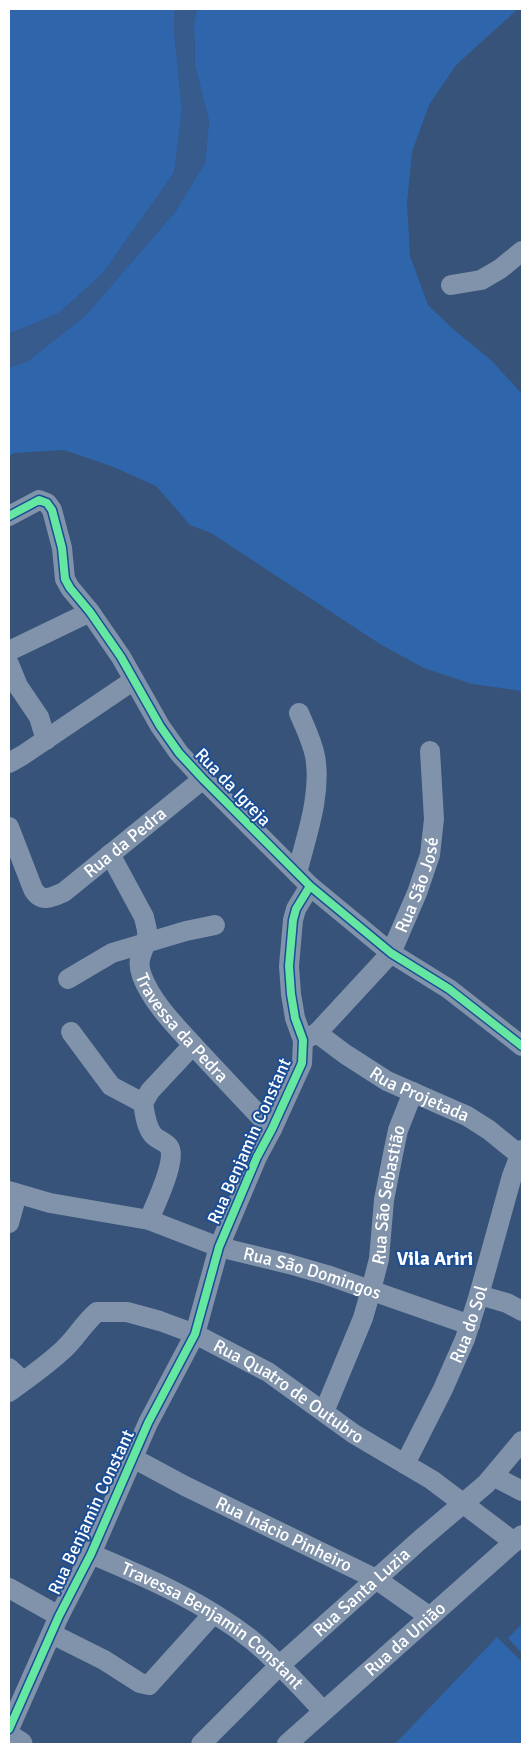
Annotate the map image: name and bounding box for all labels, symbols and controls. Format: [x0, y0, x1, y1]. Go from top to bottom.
street label: Rua da Igreja [190, 743, 276, 831]
street label: Rua da Pedra [79, 802, 171, 882]
street label: Rua São José [390, 836, 443, 936]
street label: Travessa da Pedra [131, 970, 233, 1087]
street label: Rua Benjamin Constant [202, 1055, 296, 1227]
street label: Rua Projetada [366, 1062, 473, 1127]
street label: Rua São Sebastião [367, 1121, 410, 1267]
street label: Rua São Domingos [241, 1242, 384, 1304]
district label: Vila Ariri [397, 1247, 473, 1271]
street label: Rua do Sol [445, 1283, 492, 1366]
street label: Rua Quatro de Outubro [210, 1335, 368, 1448]
street label: Rua Benjamin Constant [43, 1426, 139, 1598]
street label: Rua Inácio Pinheiro [212, 1492, 356, 1577]
street label: Rua Santa Luzia [308, 1543, 415, 1641]
street label: Travessa Benjamin Constant [118, 1557, 308, 1694]
street label: Rua da União [360, 1597, 450, 1681]

